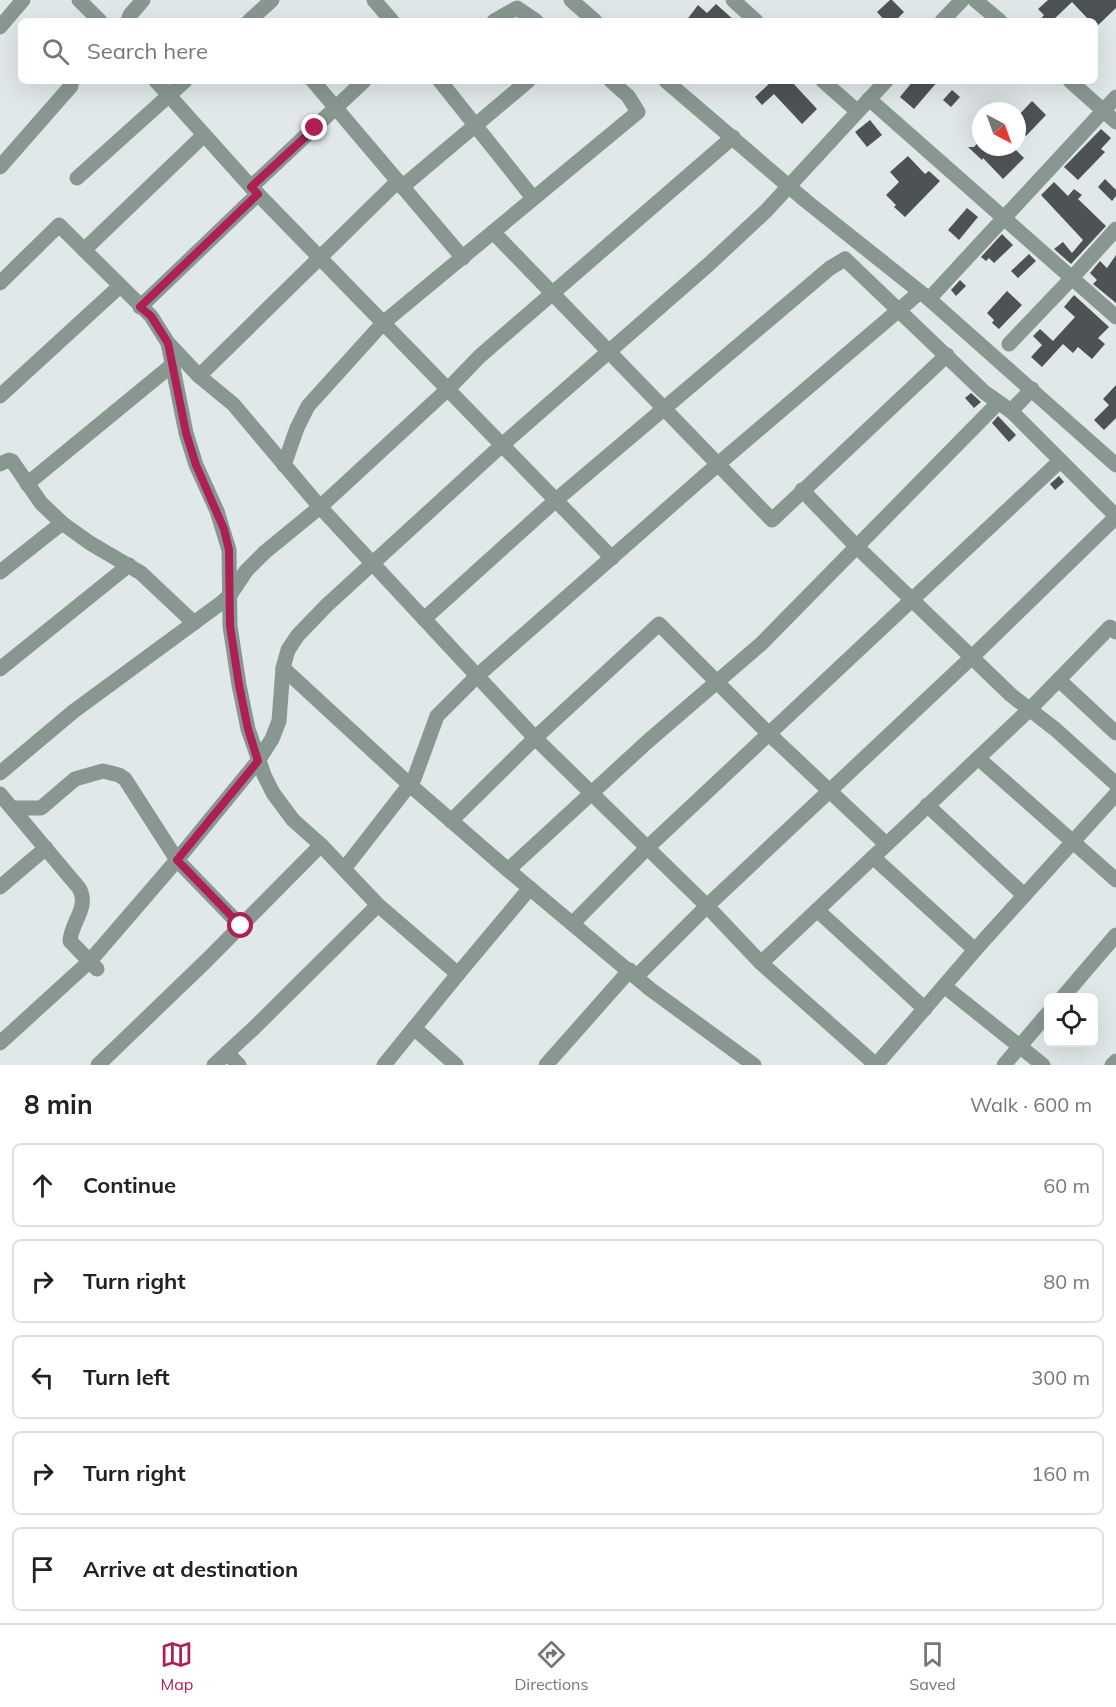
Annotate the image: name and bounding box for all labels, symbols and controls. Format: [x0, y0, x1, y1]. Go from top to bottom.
search box [18, 18, 1098, 84]
icon: search [39, 35, 72, 68]
text: Search here [87, 37, 208, 65]
north arrow [972, 102, 1026, 156]
route end [301, 114, 327, 140]
route start [227, 912, 253, 938]
map controls [1044, 993, 1098, 1047]
button: locate [1044, 993, 1098, 1047]
text: 8 min [24, 1088, 93, 1121]
text: Walk · 600 m [970, 1092, 1092, 1117]
icon: ahead [26, 1169, 59, 1202]
text: Continue [83, 1171, 176, 1199]
text: 60 m [1043, 1173, 1090, 1198]
icon: right [26, 1265, 59, 1298]
text: Turn right [83, 1267, 186, 1295]
text: 80 m [1043, 1269, 1090, 1294]
icon: left [26, 1361, 59, 1394]
text: Turn left [83, 1363, 170, 1391]
text: 300 m [1031, 1365, 1090, 1390]
icon: right [26, 1457, 59, 1490]
text: Turn right [83, 1459, 186, 1487]
text: 160 m [1031, 1461, 1090, 1486]
icon: arrive [26, 1553, 59, 1586]
text: Arrive at destination [83, 1555, 298, 1583]
tab: Map [160, 1638, 193, 1694]
tab: Directions [514, 1638, 588, 1694]
tab: Saved [909, 1638, 956, 1694]

